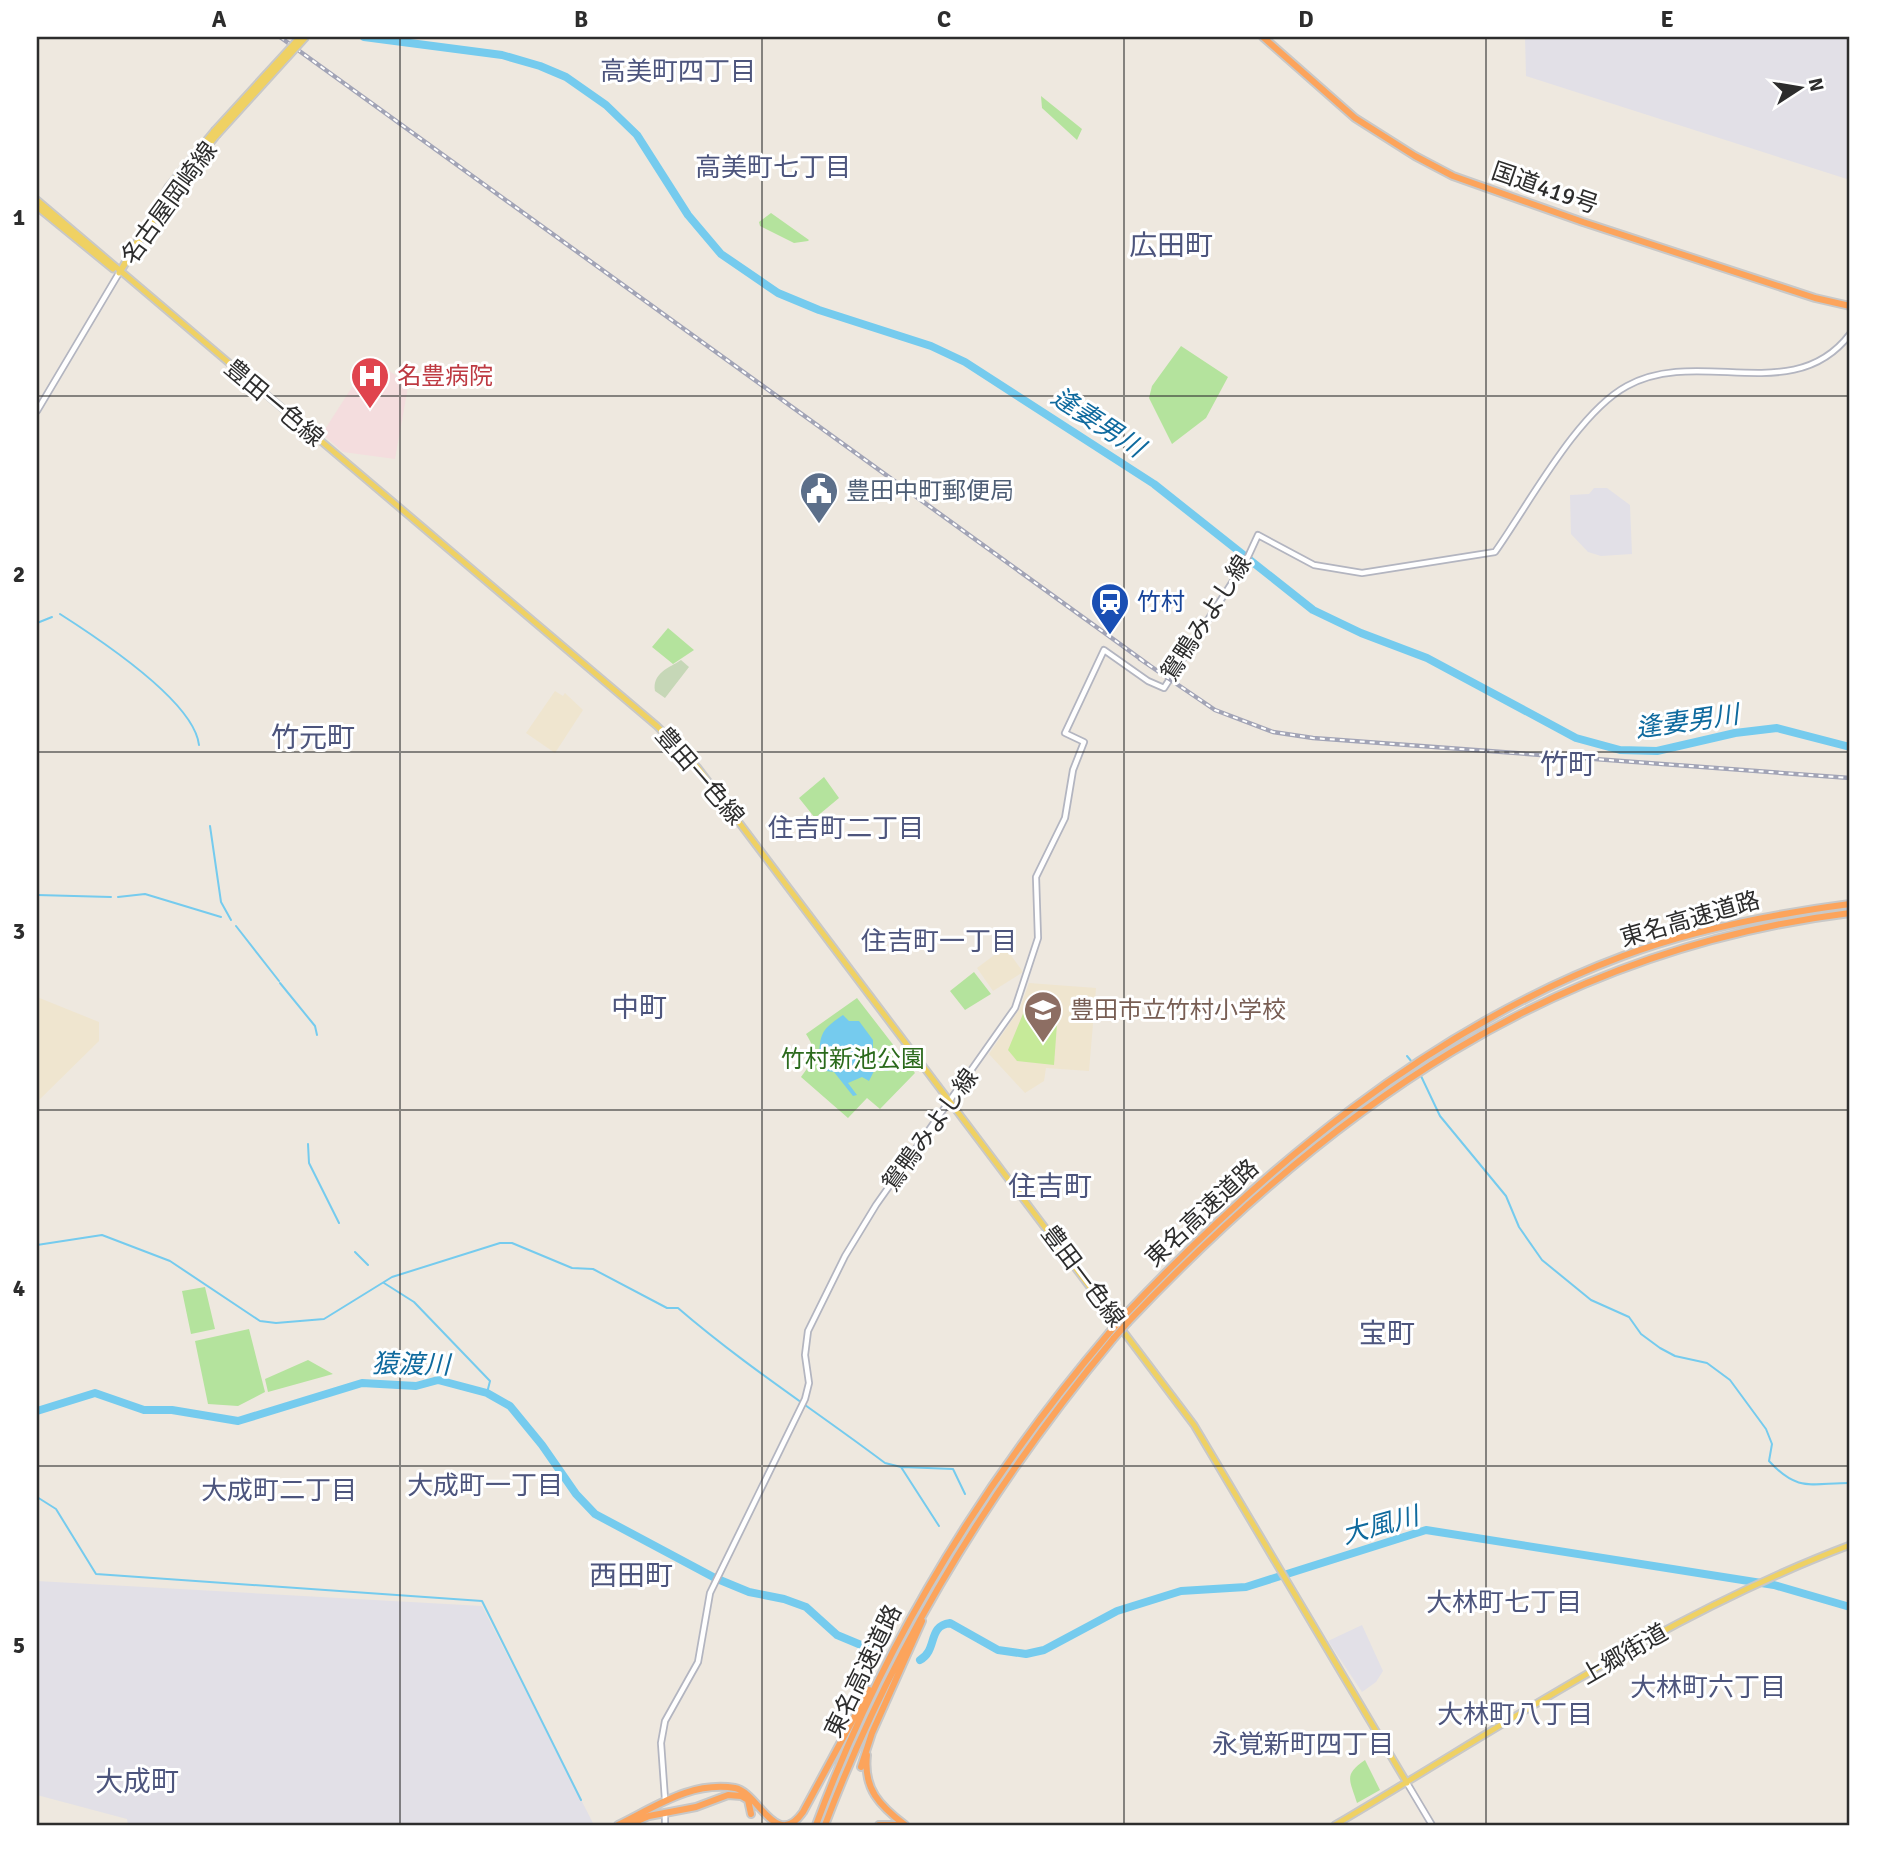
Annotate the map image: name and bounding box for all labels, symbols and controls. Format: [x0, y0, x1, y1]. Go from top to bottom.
text: A [212, 5, 227, 34]
text: B [574, 5, 588, 34]
text: C [937, 5, 951, 34]
text: D [1298, 5, 1314, 34]
text: E [1660, 5, 1674, 34]
north arrow [1764, 52, 1834, 122]
district label: 高美町四丁目 [600, 56, 756, 88]
text: N [1803, 76, 1829, 94]
street label: 名古屋岡崎線 [115, 136, 223, 270]
district label: 高美町七丁目 [695, 152, 851, 184]
street label: 国道419号 [1488, 156, 1602, 220]
text: 1 [13, 203, 25, 232]
district label: 広田町 [1129, 229, 1213, 263]
street label: 豊田一色線 [218, 353, 330, 453]
hospital icon: 名豊病院 [349, 355, 391, 410]
place label: 名豊病院 [397, 361, 493, 391]
water label: 逢妻男川 [1045, 381, 1152, 466]
public building icon: 豊田中町郵便局 [798, 470, 840, 525]
place label: 豊田中町郵便局 [846, 476, 1014, 506]
street label: 鴛鴨みよし線 [1154, 549, 1258, 687]
text: 2 [13, 560, 25, 589]
station icon: 竹村 [1089, 581, 1131, 636]
place label: 竹村 [1137, 587, 1185, 617]
water label: 逢妻男川 [1633, 698, 1744, 745]
district label: 竹元町 [271, 721, 355, 755]
street label: 豊田一色線 [649, 721, 751, 831]
district label: 竹町 [1540, 748, 1596, 782]
district label: 住吉町二丁目 [768, 813, 924, 845]
street label: 東名高速道路 [1617, 885, 1763, 953]
text: 3 [13, 917, 25, 946]
district label: 住吉町一丁目 [861, 926, 1017, 958]
school or university icon: 豊田市立竹村小学校 [1022, 989, 1064, 1044]
district label: 中町 [611, 991, 667, 1025]
place label: 豊田市立竹村小学校 [1070, 995, 1286, 1025]
park label: 竹村新池公園 [781, 1044, 925, 1074]
street label: 鴛鴨みよし線 [876, 1063, 984, 1197]
street label: 東名高速道路 [1139, 1153, 1265, 1273]
district label: 住吉町 [1008, 1170, 1092, 1204]
street label: 豊田一色線 [1035, 1219, 1131, 1333]
text: 4 [13, 1274, 25, 1303]
district label: 宝町 [1359, 1317, 1415, 1351]
water label: 猿渡川 [372, 1348, 453, 1382]
district label: 大成町一丁目 [407, 1470, 563, 1502]
district label: 大成町二丁目 [201, 1475, 357, 1507]
water label: 大風川 [1338, 1500, 1425, 1552]
district label: 西田町 [589, 1559, 673, 1593]
district label: 大林町七丁目 [1426, 1587, 1582, 1619]
street label: 東名高速道路 [818, 1600, 908, 1742]
street label: 上郷街道 [1575, 1617, 1673, 1691]
text: 5 [13, 1631, 25, 1660]
district label: 大林町六丁目 [1630, 1672, 1786, 1704]
district label: 大林町八丁目 [1437, 1699, 1593, 1731]
district label: 永覚新町四丁目 [1212, 1729, 1394, 1761]
district label: 大成町 [95, 1765, 179, 1799]

